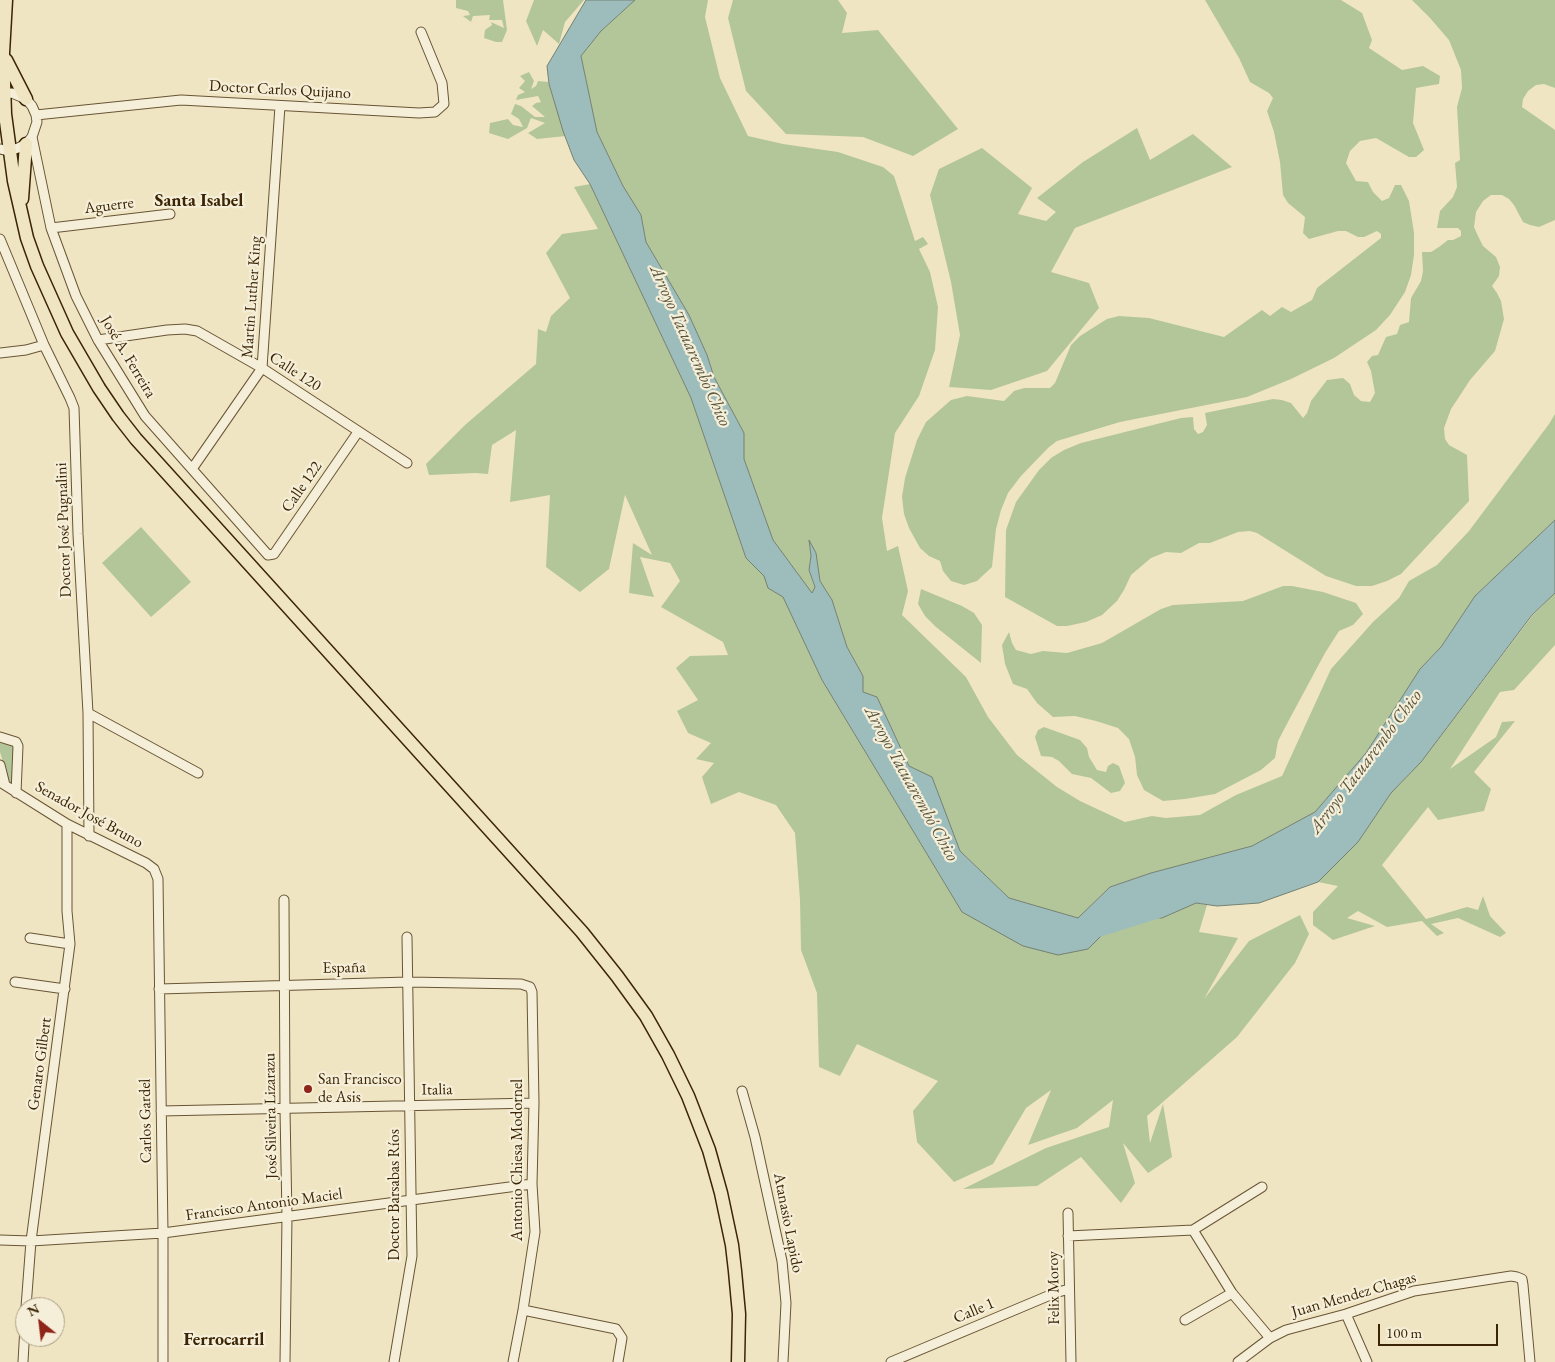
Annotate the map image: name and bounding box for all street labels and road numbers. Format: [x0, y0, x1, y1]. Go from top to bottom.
street label: Doctor Carlos Quijano [209, 77, 351, 103]
street label: Aguerre [83, 193, 135, 219]
street label: Martin Luther King [238, 235, 266, 359]
street label: José A. Ferreira [96, 312, 160, 402]
street label: Calle 120 [265, 348, 325, 396]
street label: Calle 122 [278, 458, 326, 516]
street label: Doctor José Pugnalini [52, 462, 76, 598]
street label: Senador José Bruno [32, 777, 146, 853]
street label: España [322, 958, 366, 978]
street label: Genaro Gilbert [24, 1016, 56, 1112]
street label: José Silveira Lizarazu [260, 1053, 282, 1179]
street label: Carlos Gardel [136, 1078, 156, 1164]
street label: Antonio Chiesa Modornel [508, 1079, 528, 1241]
street label: Italia [421, 1080, 453, 1100]
street label: Doctor Barsabas Ríos [385, 1129, 405, 1261]
street label: Atanasio Lapido [769, 1171, 807, 1275]
street label: Francisco Antonio Maciel [184, 1184, 344, 1226]
street label: Felix Moroy [1044, 1251, 1064, 1325]
street label: Juan Mendez Chagas [1289, 1268, 1419, 1322]
street label: Calle 1 [951, 1294, 997, 1328]

